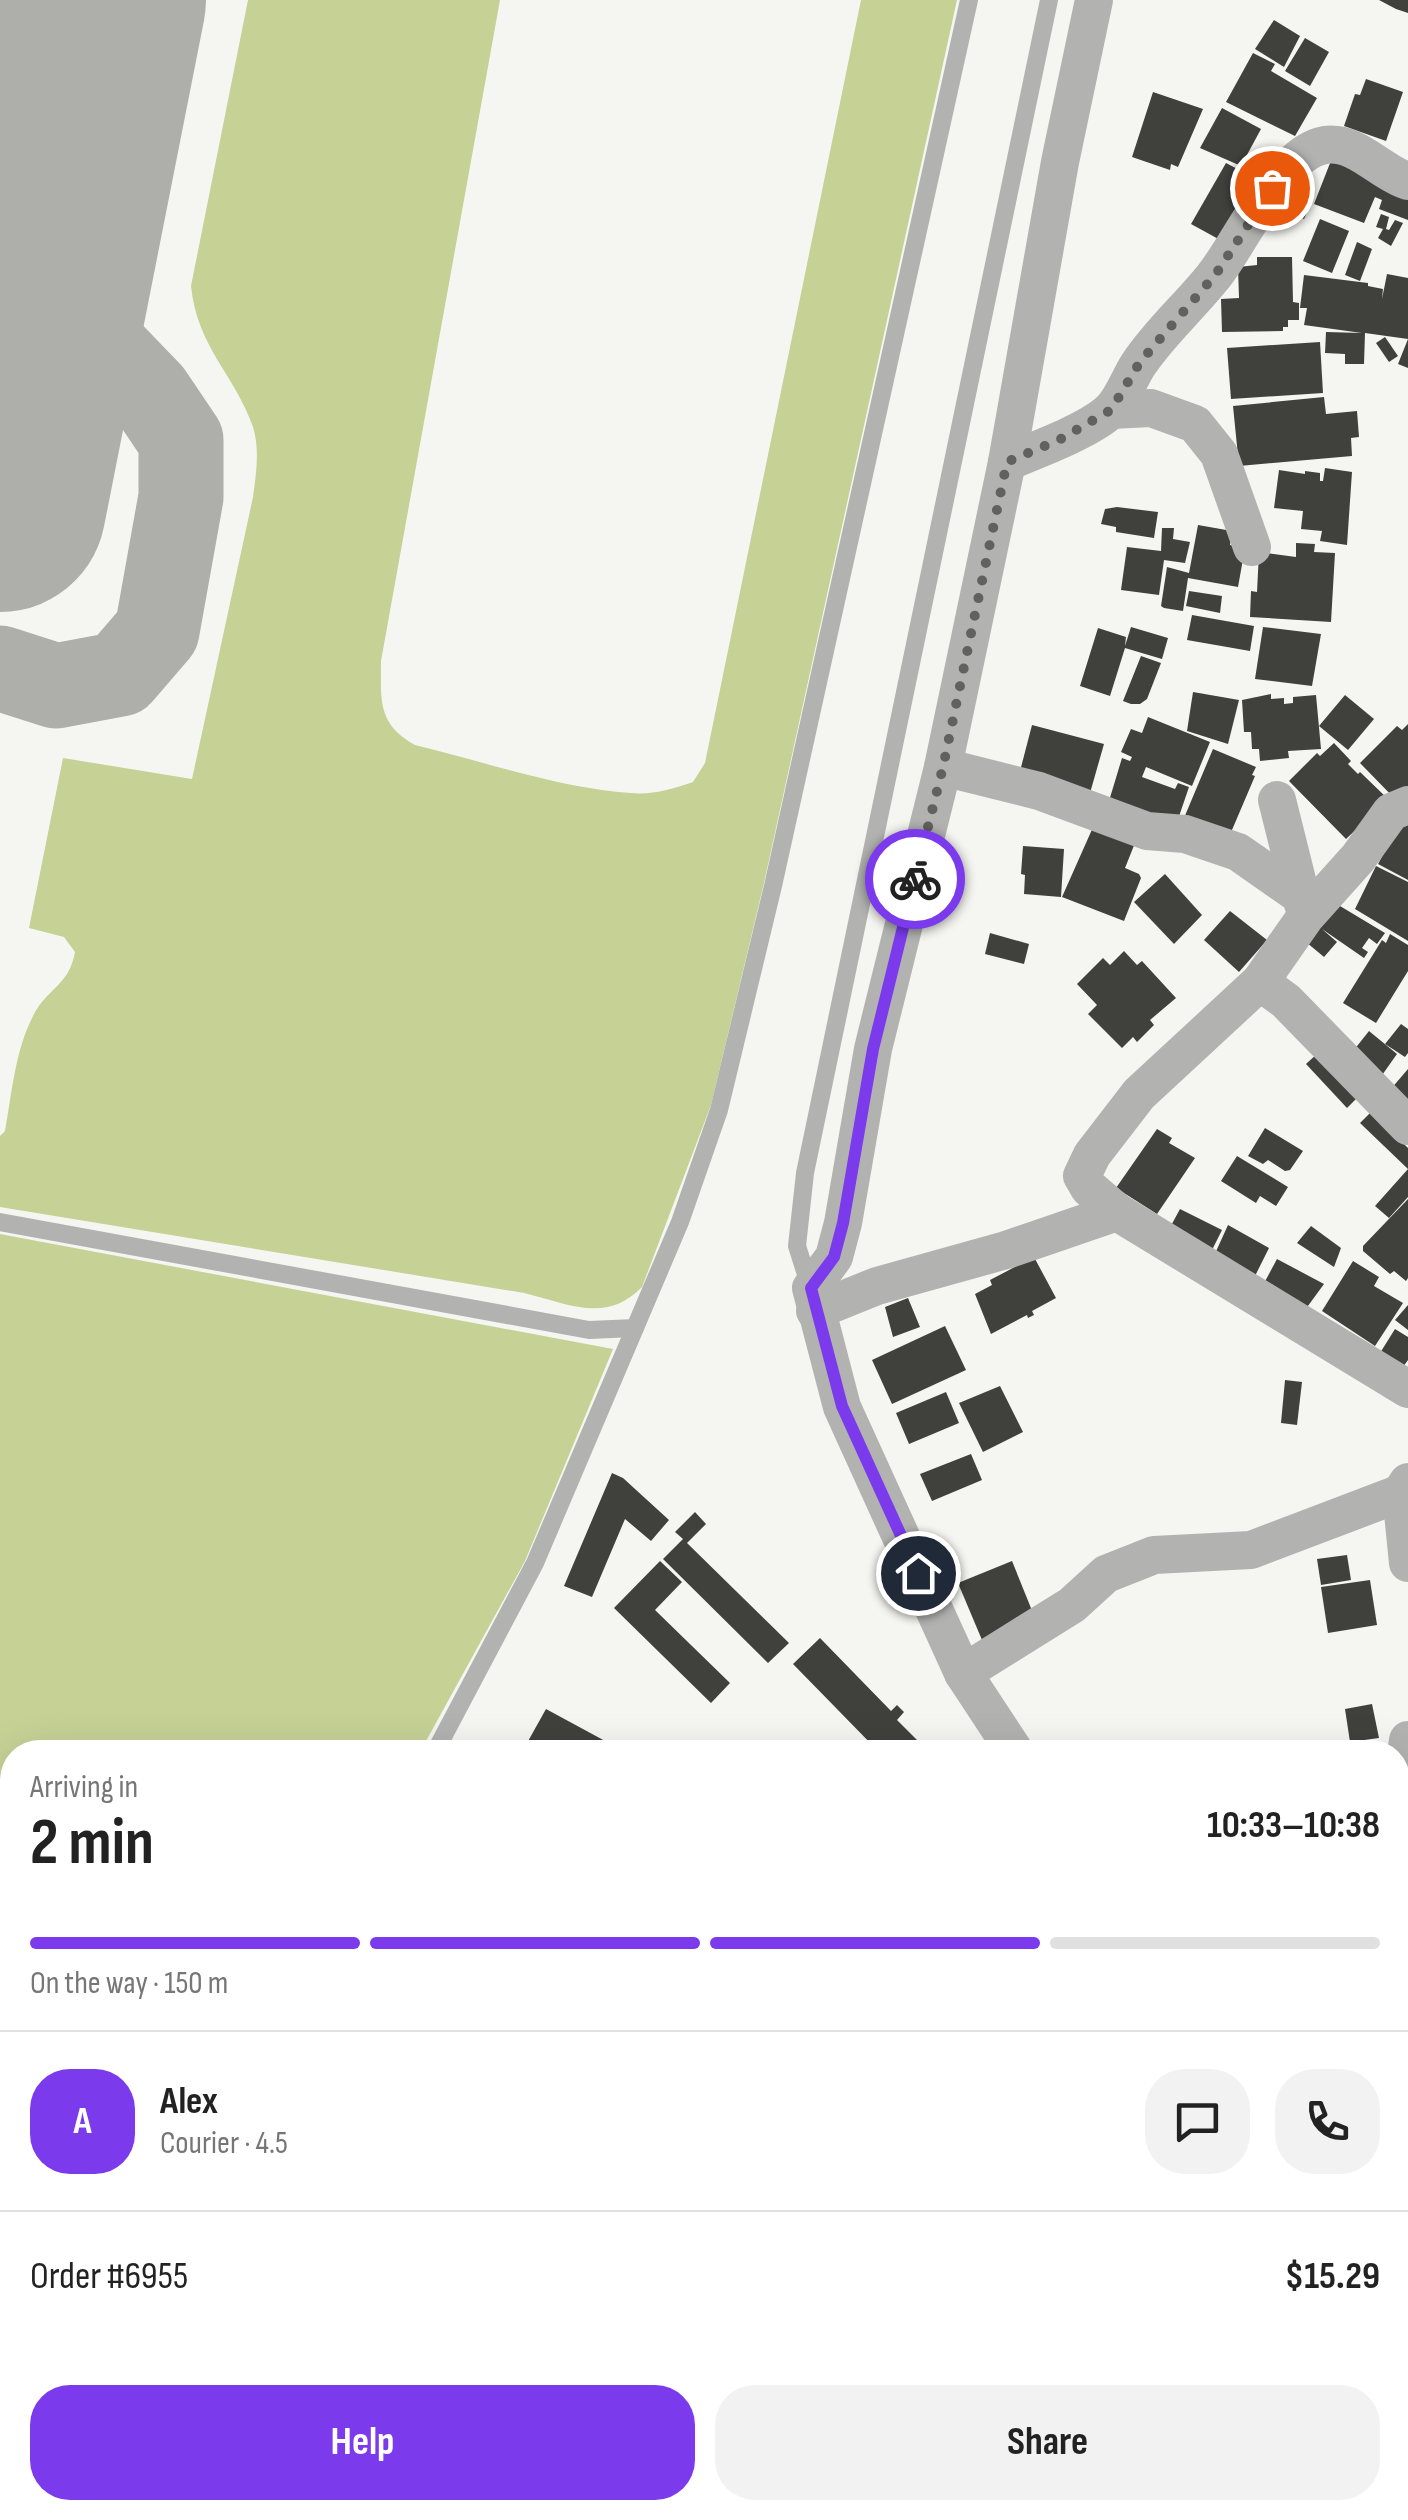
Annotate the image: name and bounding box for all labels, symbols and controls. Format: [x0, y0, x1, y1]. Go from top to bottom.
pin [1230, 146, 1315, 231]
icon: bag [1245, 161, 1300, 216]
courier [865, 829, 965, 929]
icon: bike [888, 852, 943, 907]
pin [876, 1531, 961, 1616]
icon: home [891, 1546, 946, 1601]
text: Arriving in [30, 1768, 138, 1807]
text: 10:33–10:38 [1207, 1803, 1380, 1848]
text: 2 min [30, 1805, 154, 1883]
text: On the way · 150 m [30, 1964, 228, 2003]
button: chat [1145, 2069, 1250, 2174]
button: phone [1275, 2069, 1380, 2174]
text: Alex [160, 2079, 218, 2124]
text: A [73, 2099, 92, 2144]
text: Courier · 4.5 [160, 2124, 288, 2163]
text: Order #6955 [30, 2254, 188, 2299]
text: $15.29 [1285, 2254, 1380, 2299]
button: Help [30, 2385, 695, 2500]
button: Share [715, 2385, 1380, 2500]

